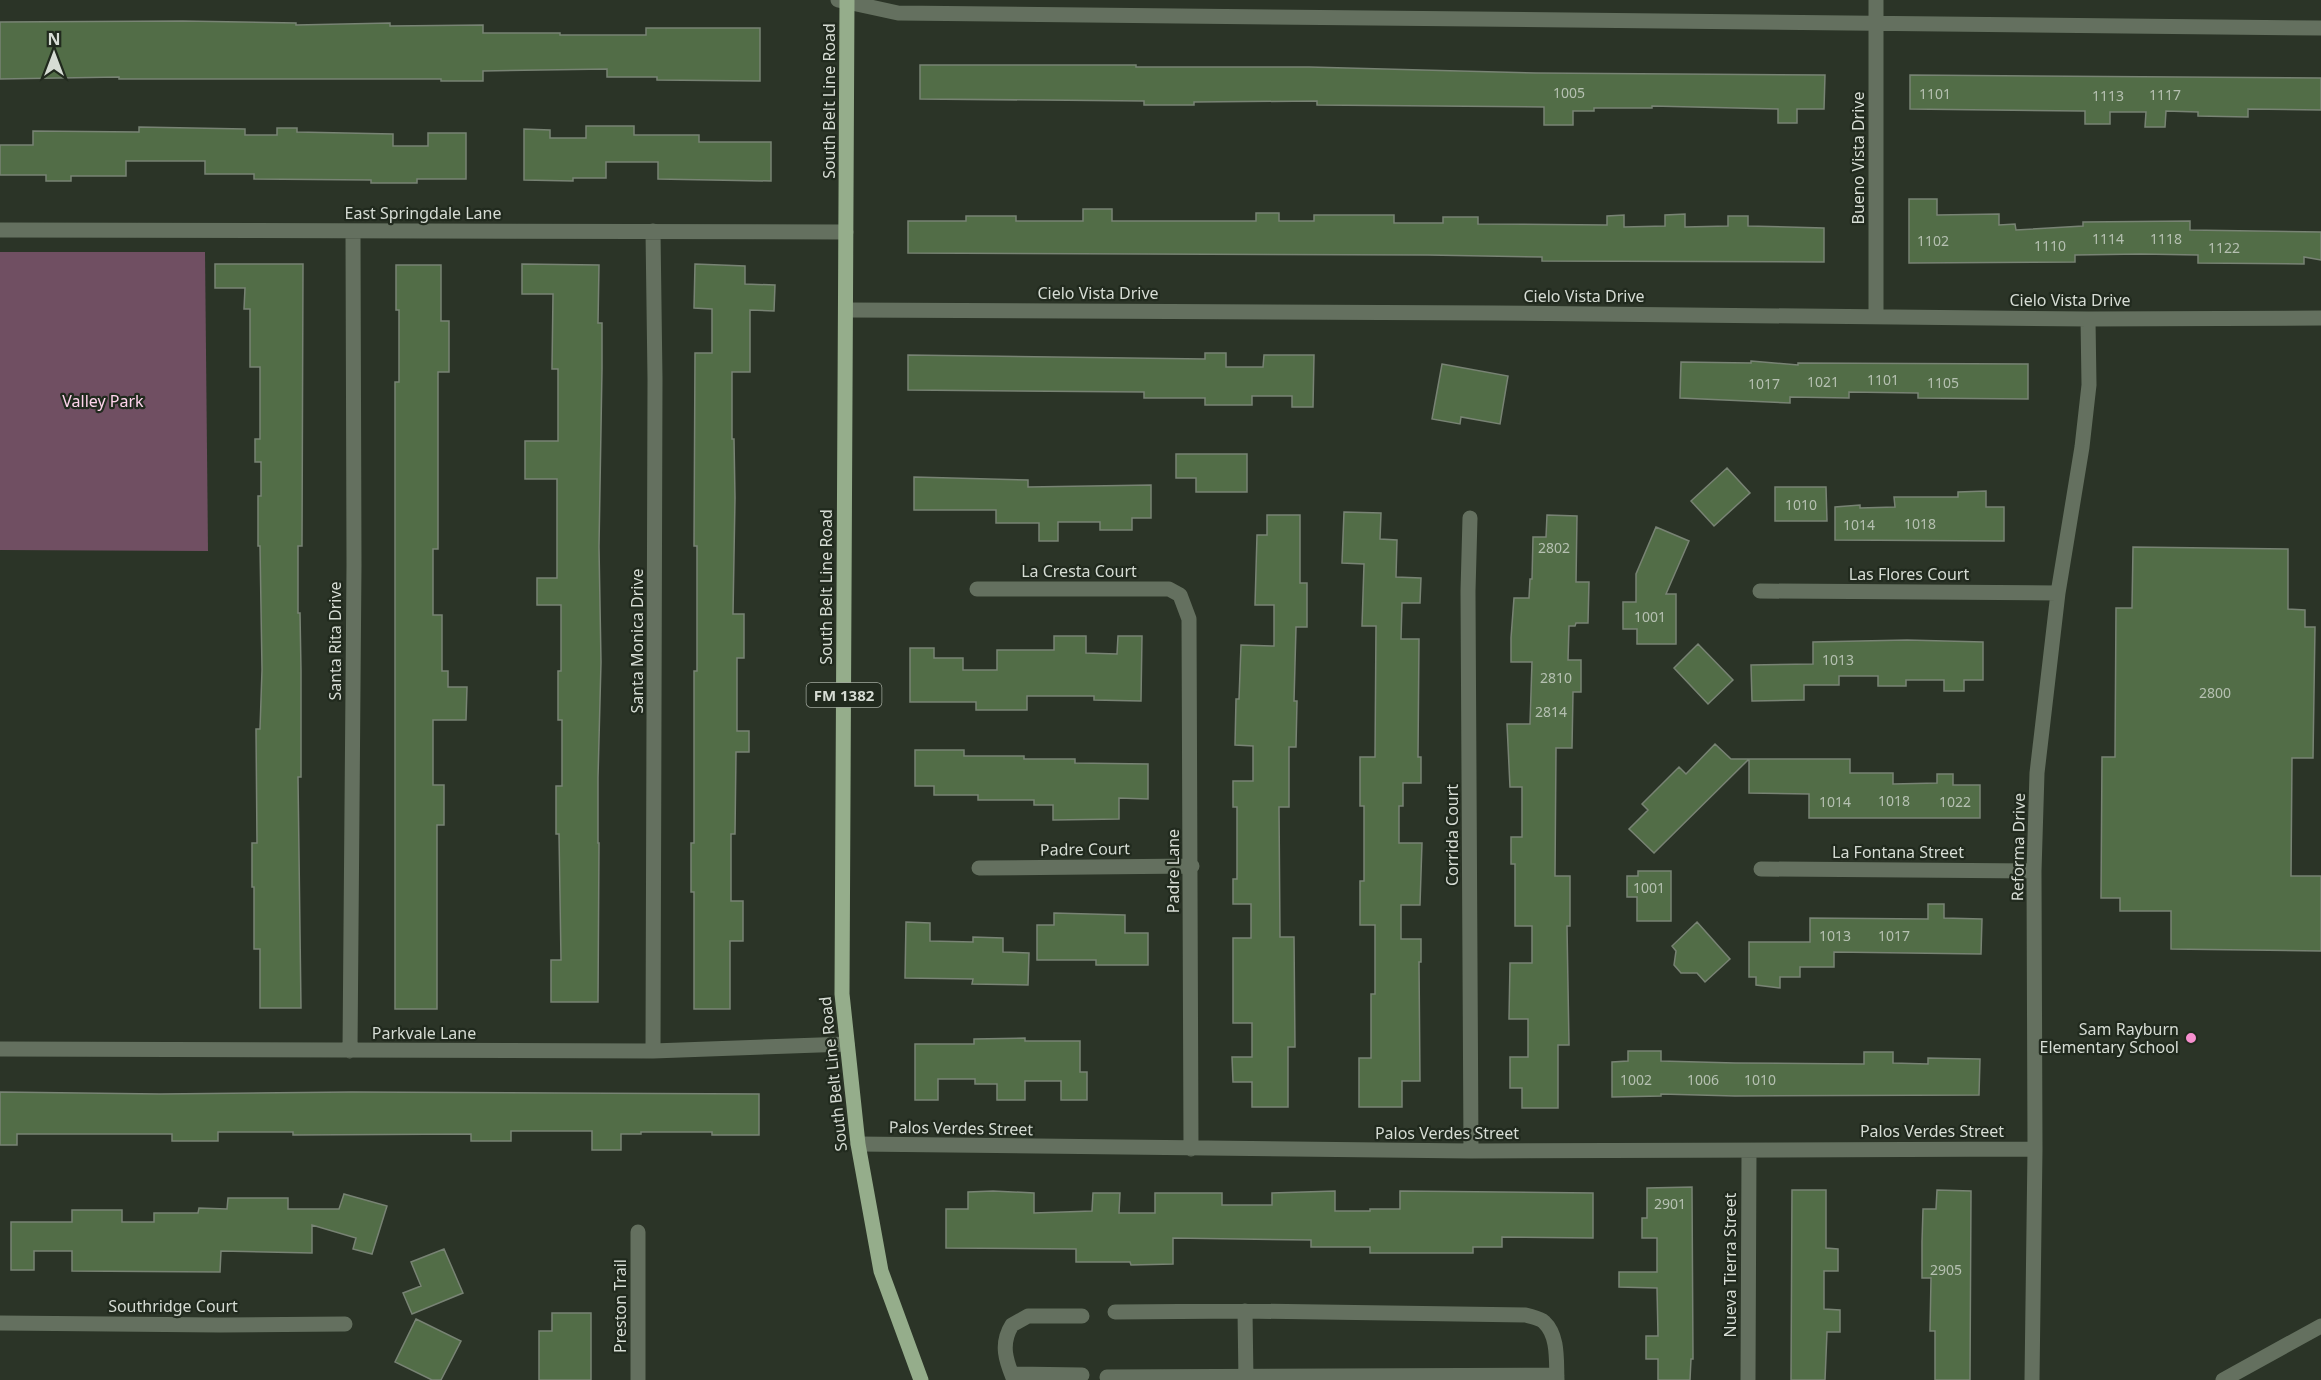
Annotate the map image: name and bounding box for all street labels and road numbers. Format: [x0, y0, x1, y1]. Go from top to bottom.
street label: South Belt Line Road [818, 23, 840, 179]
street label: Bueno Vista Drive [1847, 92, 1869, 224]
street label: East Springdale Lane [345, 202, 501, 224]
street label: Cielo Vista Drive [1037, 282, 1159, 304]
street label: Cielo Vista Drive [1523, 285, 1645, 307]
street label: Cielo Vista Drive [2009, 289, 2131, 311]
street label: South Belt Line Road [815, 509, 837, 665]
street label: La Cresta Court [1021, 560, 1137, 582]
street label: Las Flores Court [1849, 563, 1969, 585]
street label: Santa Monica Drive [626, 568, 648, 714]
street label: Santa Rita Drive [324, 581, 346, 701]
road number: FM 1382 [806, 683, 882, 707]
street label: Corrida Court [1441, 784, 1463, 886]
street label: Reforma Drive [2006, 793, 2030, 901]
street label: Padre Lane [1162, 829, 1184, 913]
street label: Padre Court [1040, 837, 1130, 861]
street label: La Fontana Street [1832, 841, 1964, 863]
street label: South Belt Line Road [814, 995, 852, 1153]
street label: Parkvale Lane [372, 1022, 476, 1044]
street label: Palos Verdes Street [889, 1116, 1034, 1140]
street label: Palos Verdes Street [1860, 1120, 2004, 1142]
street label: Palos Verdes Street [1375, 1122, 1519, 1144]
street label: Nueva Tierra Street [1719, 1192, 1741, 1337]
street label: Preston Trail [609, 1259, 631, 1353]
street label: Southridge Court [108, 1295, 238, 1317]

